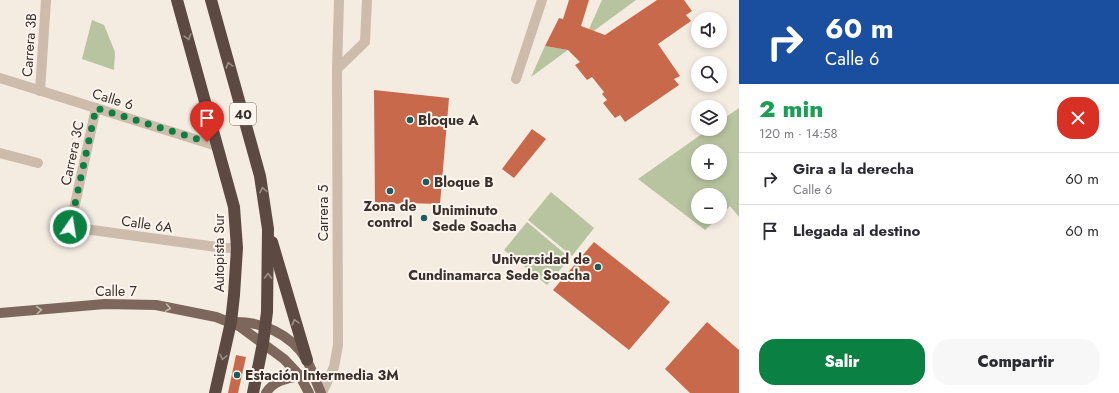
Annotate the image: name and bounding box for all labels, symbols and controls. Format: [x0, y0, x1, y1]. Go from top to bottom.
text: 60 m [825, 8, 894, 49]
street label: Carrera 3B [17, 12, 41, 78]
map controls [691, 12, 727, 224]
button: sound [691, 12, 727, 48]
icon: right [759, 16, 811, 68]
one-way arrow [183, 34, 192, 41]
text: Calle 6 [825, 46, 879, 72]
button: search [691, 56, 727, 92]
one-way arrow [226, 61, 234, 68]
street label: Calle 6 [90, 83, 136, 115]
text: 2 min [759, 91, 823, 126]
button: close [1057, 97, 1099, 139]
button: layers [691, 100, 727, 136]
pin [190, 101, 224, 142]
road number: 40 [230, 103, 256, 125]
icon: arrive [196, 107, 218, 129]
place label: Bloque A [418, 110, 479, 130]
marker: Bloque A [405, 115, 415, 125]
street label: Carrera 3C [55, 119, 89, 187]
text: 120 m · 14:58 [759, 124, 838, 143]
button: + [691, 144, 727, 180]
text: Gira a la derecha [793, 158, 914, 180]
icon: right [759, 168, 781, 190]
text: 60 m [1065, 168, 1099, 190]
place label: Bloque B [434, 172, 494, 192]
marker: Bloque B [421, 177, 431, 187]
text: Calle 6 [793, 180, 832, 199]
street label: Carrera 5 [313, 185, 333, 241]
marker: Zona de control [385, 186, 395, 196]
one-way arrow [259, 187, 268, 193]
button: − [691, 188, 727, 224]
place label: Zona de control [364, 196, 416, 232]
place label: Uniminuto Sede Soacha [432, 200, 517, 236]
position arrow [49, 206, 91, 248]
street label: Calle 6A [120, 211, 175, 238]
street label: Autopista Sur [209, 213, 229, 292]
marker: Uniminuto Sede Soacha [419, 213, 429, 223]
icon: arrive [759, 220, 781, 242]
text: Llegada al destino [793, 220, 920, 242]
text: 60 m [1065, 220, 1099, 242]
place label: Universidad de Cundinamarca Sede Soacha [408, 249, 590, 285]
marker: Universidad de Cundinamarca Sede Soacha [593, 262, 603, 272]
one-way arrow [264, 273, 272, 279]
street label: Calle 7 [95, 281, 137, 301]
one-way arrow [165, 303, 171, 311]
one-way arrow [36, 305, 42, 314]
one-way arrow [292, 319, 300, 325]
button: Salir [759, 339, 925, 385]
button: Compartir [933, 339, 1099, 385]
one-way arrow [220, 354, 228, 361]
place label: Estación Intermedia 3M [245, 365, 399, 385]
marker: Estación Intermedia 3M [232, 370, 242, 380]

